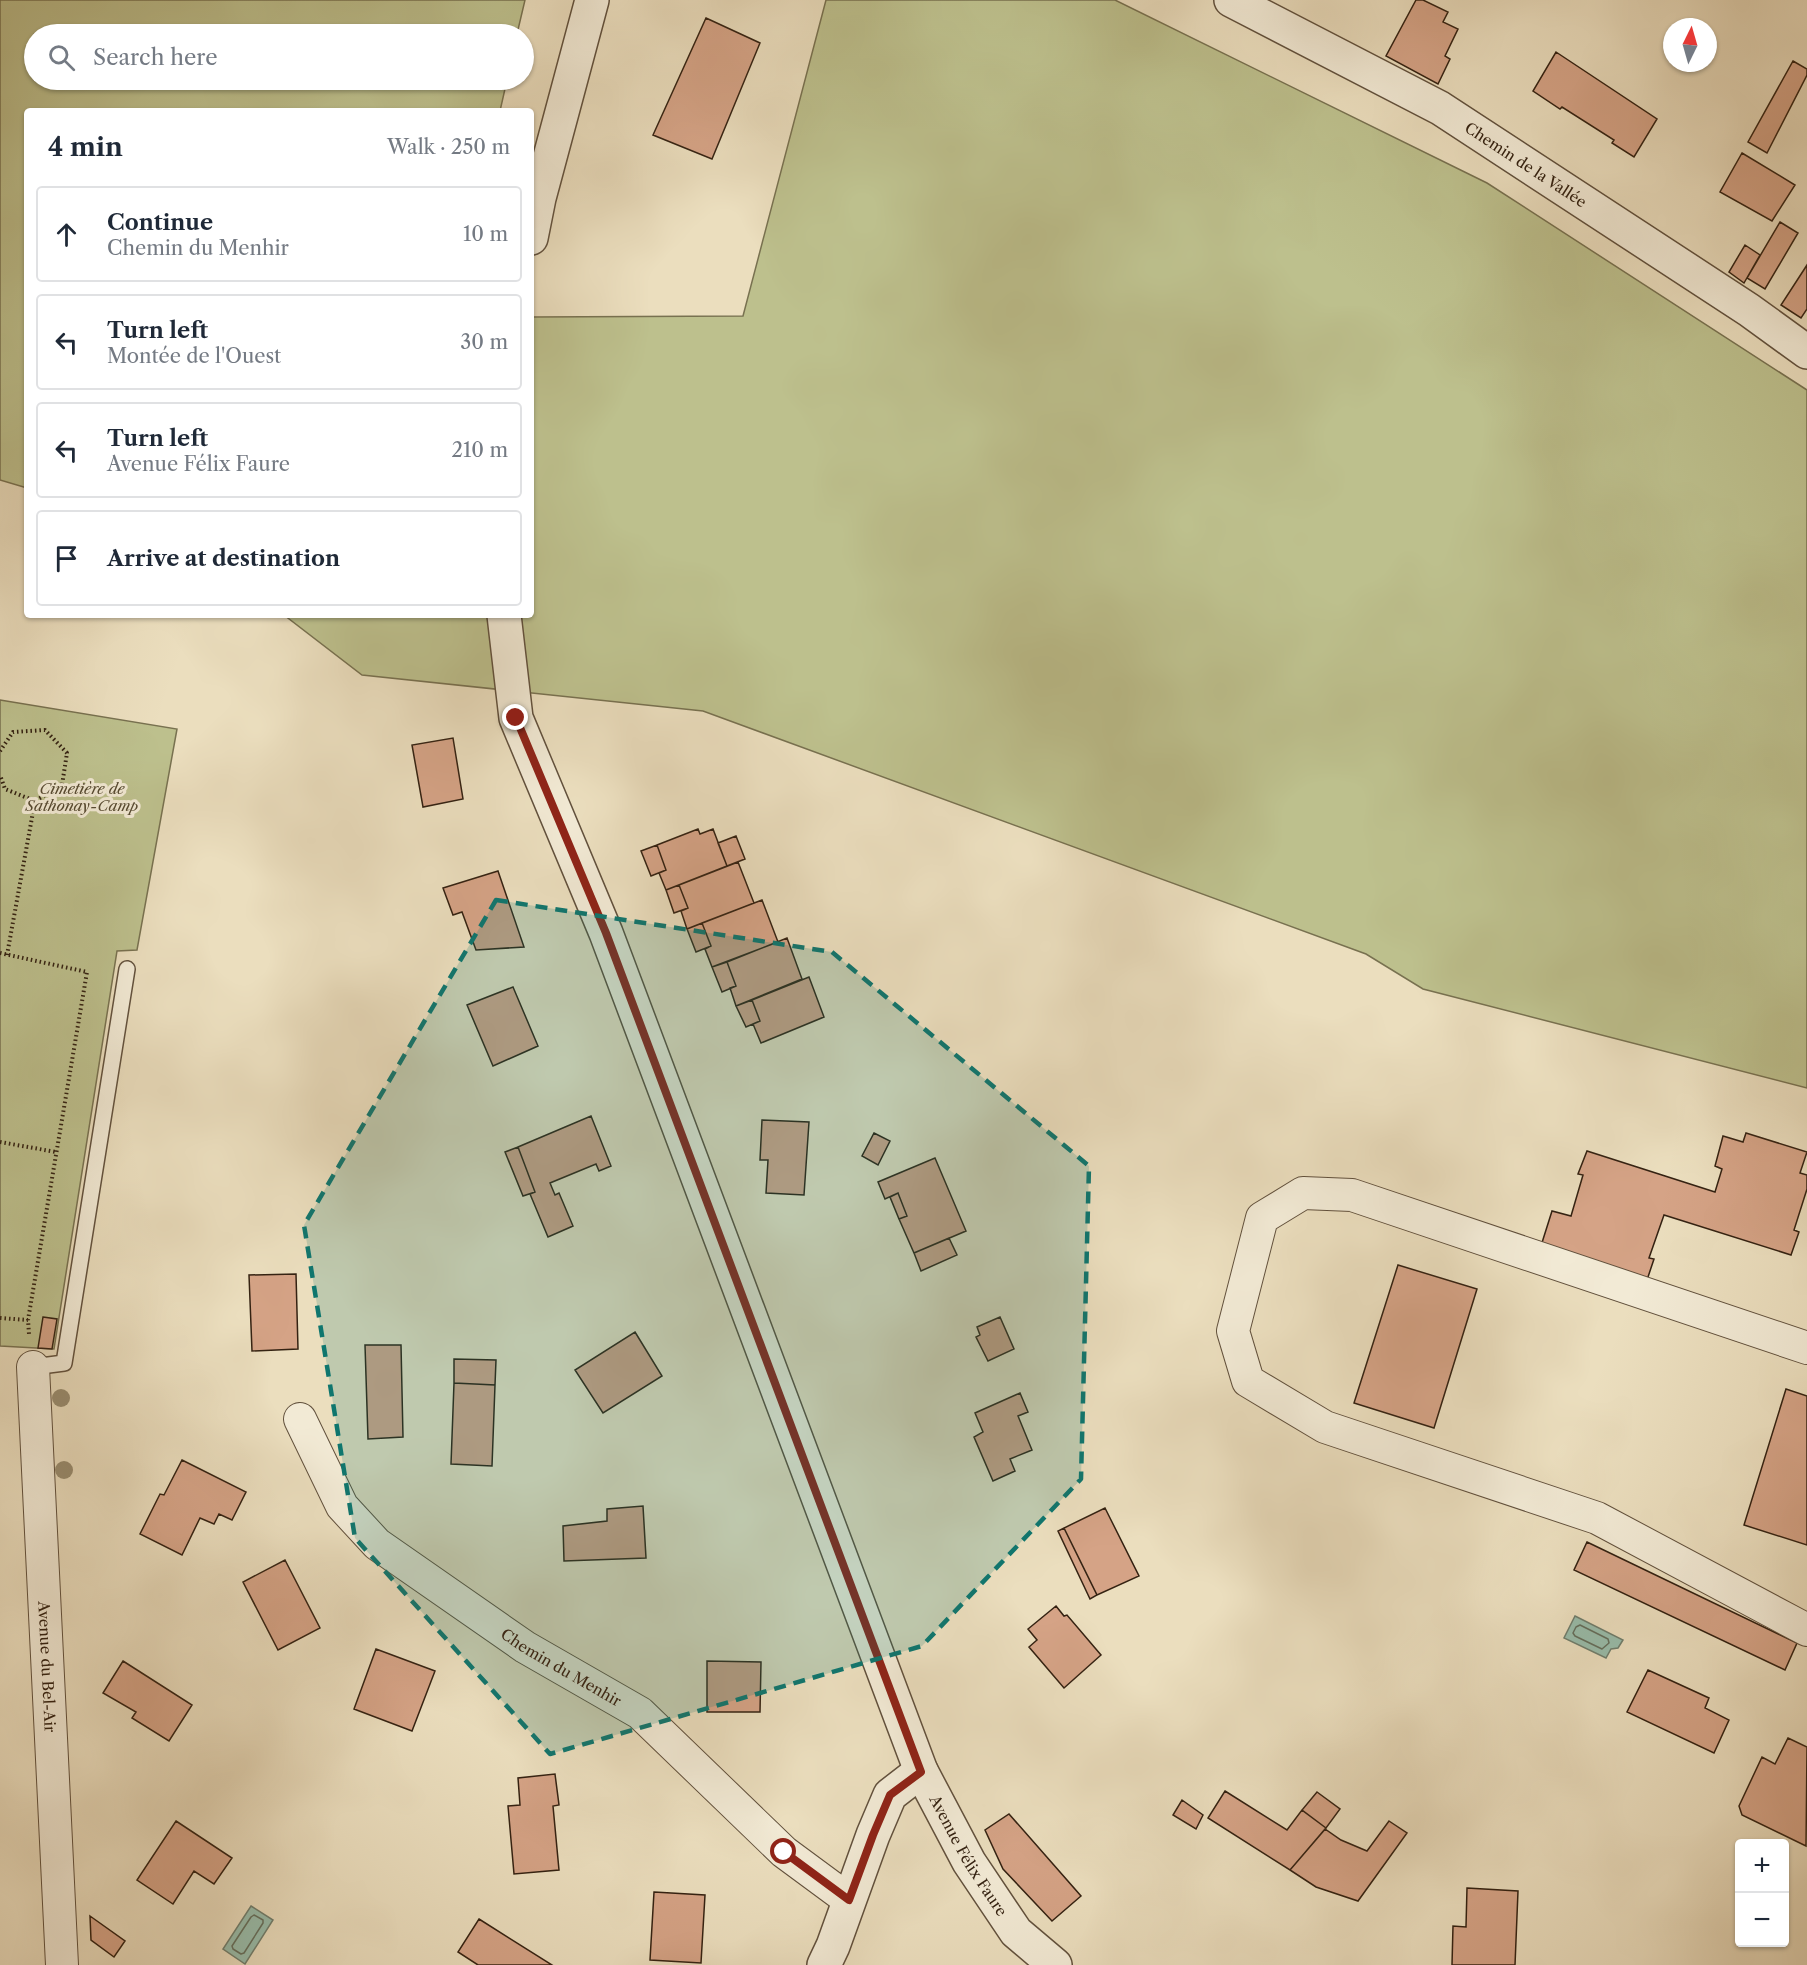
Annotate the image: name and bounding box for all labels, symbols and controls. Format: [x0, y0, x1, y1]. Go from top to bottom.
north arrow [1663, 18, 1717, 72]
search box [24, 24, 534, 90]
icon: search [45, 41, 78, 74]
text: Search here [93, 44, 218, 71]
street label: Chemin de la Vallée [1462, 118, 1590, 211]
text: 4 min [48, 131, 123, 163]
text: Walk · 250 m [387, 135, 510, 159]
text: Continue [107, 209, 213, 236]
icon: ahead [50, 218, 83, 251]
text: 10 m [463, 222, 508, 246]
text: Chemin du Menhir [107, 236, 289, 260]
text: Turn left [107, 317, 208, 344]
icon: left [50, 326, 83, 359]
text: 30 m [460, 330, 508, 354]
text: Montée de l'Ouest [107, 344, 281, 368]
text: Turn left [107, 425, 208, 452]
icon: left [50, 434, 83, 467]
text: 210 m [451, 438, 508, 462]
text: Avenue Félix Faure [107, 452, 290, 476]
icon: arrive [50, 542, 83, 575]
text: Arrive at destination [107, 545, 340, 572]
route end [502, 704, 528, 730]
park label: Cimetière de Sathonay-Camp [25, 779, 138, 815]
street label: Avenue du Bel-Air [35, 1599, 60, 1734]
street label: Chemin du Menhir [498, 1624, 625, 1710]
street label: Avenue Félix Faure [925, 1791, 1012, 1919]
route start [770, 1838, 796, 1864]
map controls [1735, 1839, 1789, 1947]
button: + [1735, 1839, 1789, 1893]
button: − [1735, 1893, 1789, 1947]

